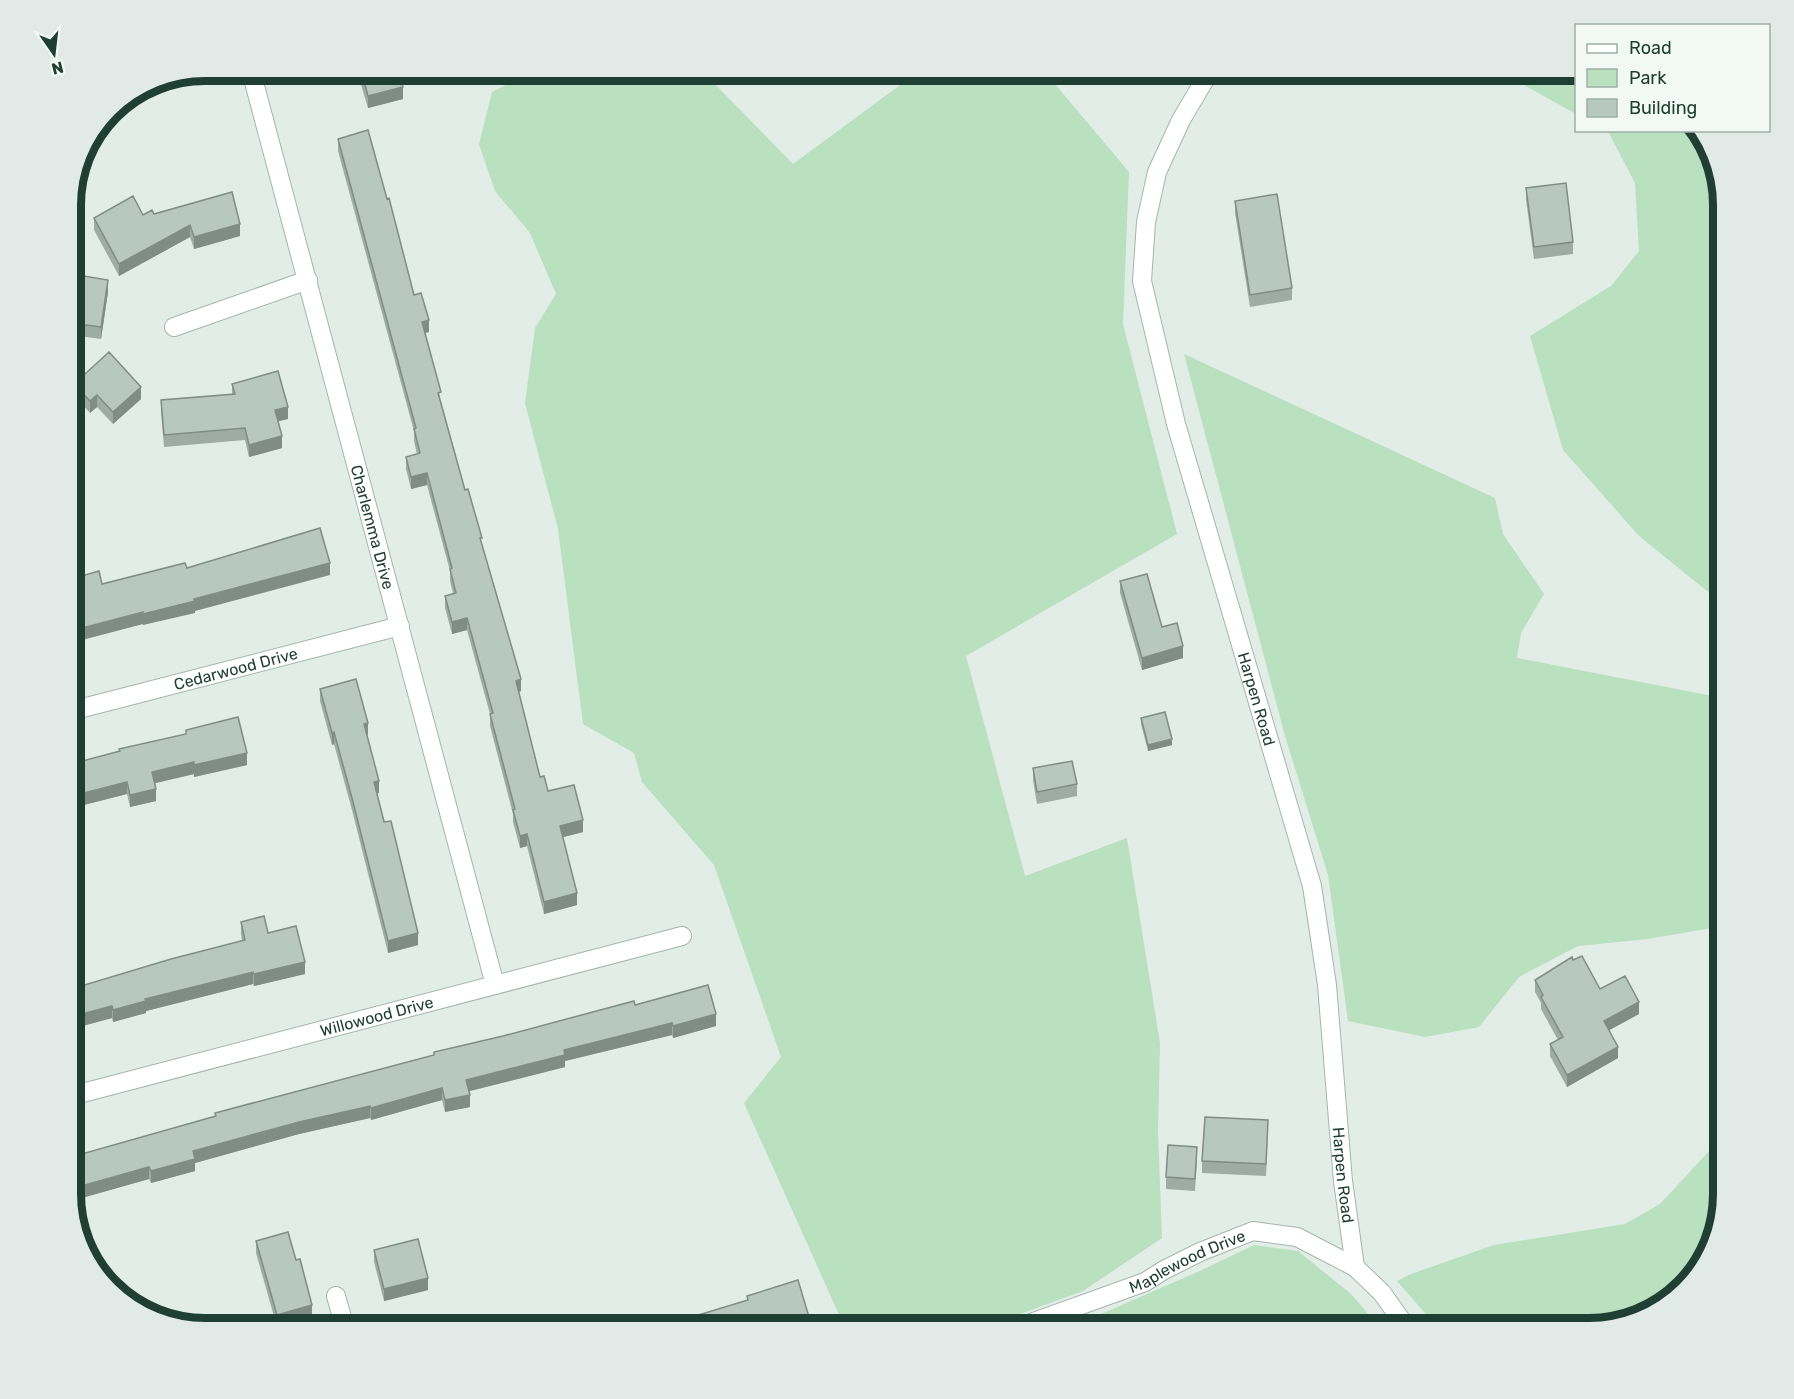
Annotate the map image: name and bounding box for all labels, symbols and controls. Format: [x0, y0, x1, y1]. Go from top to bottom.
north arrow [24, 24, 84, 84]
legend [1575, 24, 1770, 132]
text: Road [1629, 37, 1672, 59]
text: N [50, 57, 65, 79]
text: Park [1629, 67, 1667, 89]
text: Building [1629, 97, 1697, 119]
street label: Charlemma Drive [347, 463, 398, 591]
street label: Cedarwood Drive [172, 644, 300, 694]
street label: Harpen Road [1234, 650, 1279, 748]
street label: Willowood Drive [318, 992, 436, 1040]
street label: Harpen Road [1329, 1126, 1358, 1224]
street label: Maplewood Drive [1127, 1226, 1248, 1297]

